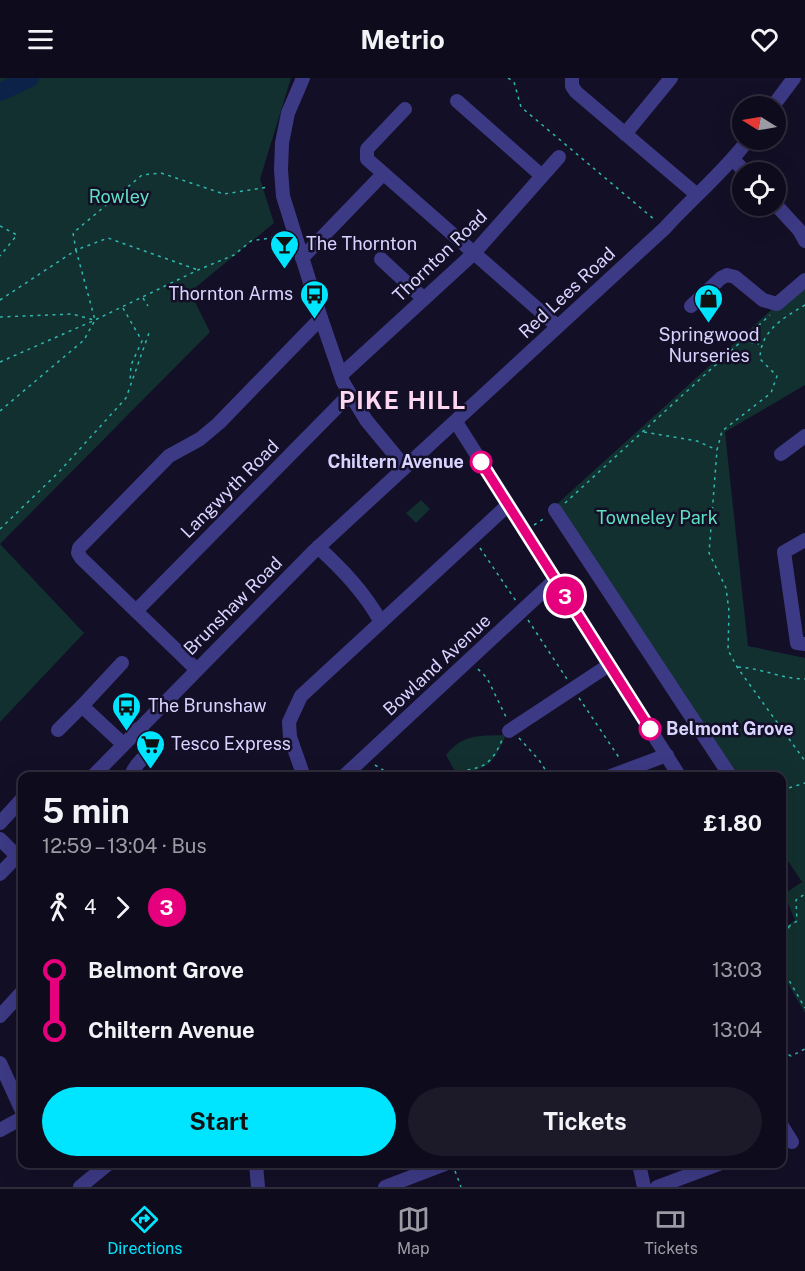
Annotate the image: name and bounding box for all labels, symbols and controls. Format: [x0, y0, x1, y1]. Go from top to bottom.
icon: menu [24, 23, 57, 56]
text: Metrio [360, 23, 445, 55]
icon: heart [748, 23, 781, 56]
north arrow [732, 96, 786, 150]
map controls [732, 96, 786, 216]
button: locate [732, 162, 786, 216]
park label: Rowley [89, 186, 150, 207]
street label: Thornton Road [388, 206, 491, 306]
bar icon: The Thornton [269, 228, 301, 270]
place label: The Thornton [306, 233, 417, 254]
street label: Red Lees Road [514, 243, 619, 342]
bus stop icon: Thornton Arms [298, 278, 330, 320]
shop icon: Springwood Nurseries [693, 282, 725, 324]
place label: Thornton Arms [169, 283, 293, 304]
place label: Springwood Nurseries [659, 324, 759, 366]
district label: PIKE HILL [339, 386, 467, 414]
street label: Langwyth Road [176, 435, 283, 542]
place label: Chiltern Avenue [328, 451, 464, 472]
marker: Chiltern Avenue [470, 451, 492, 473]
park label: Towneley Park [596, 507, 718, 528]
street label: Brunshaw Road [179, 552, 286, 659]
line badge: 3 [546, 576, 584, 616]
text: 3 [558, 584, 572, 609]
street label: Bowland Avenue [379, 610, 495, 720]
bus stop icon: The Brunshaw [111, 690, 143, 732]
place label: The Brunshaw [148, 695, 267, 716]
marker: Belmont Grove [639, 718, 661, 740]
place label: Belmont Grove [666, 718, 794, 739]
supermarket icon: Tesco Express [134, 728, 166, 770]
place label: Tesco Express [171, 733, 291, 754]
text: 5 min [42, 792, 130, 830]
text: £1.80 [704, 810, 762, 836]
text: 12:59 – 13:04 · Bus [42, 834, 207, 858]
icon: walk [42, 891, 75, 924]
icon: forward [106, 891, 139, 924]
text: 4 [84, 895, 97, 919]
text: 3 [160, 895, 174, 920]
text: Belmont Grove [88, 957, 244, 983]
text: 13:03 [712, 958, 762, 982]
text: Chiltern Avenue [88, 1017, 255, 1043]
text: 13:04 [712, 1018, 762, 1042]
button: Start [42, 1087, 396, 1156]
button: Tickets [408, 1087, 762, 1156]
tab: Directions [107, 1203, 182, 1258]
tab: Map [397, 1203, 430, 1258]
tab: Tickets [644, 1203, 698, 1258]

